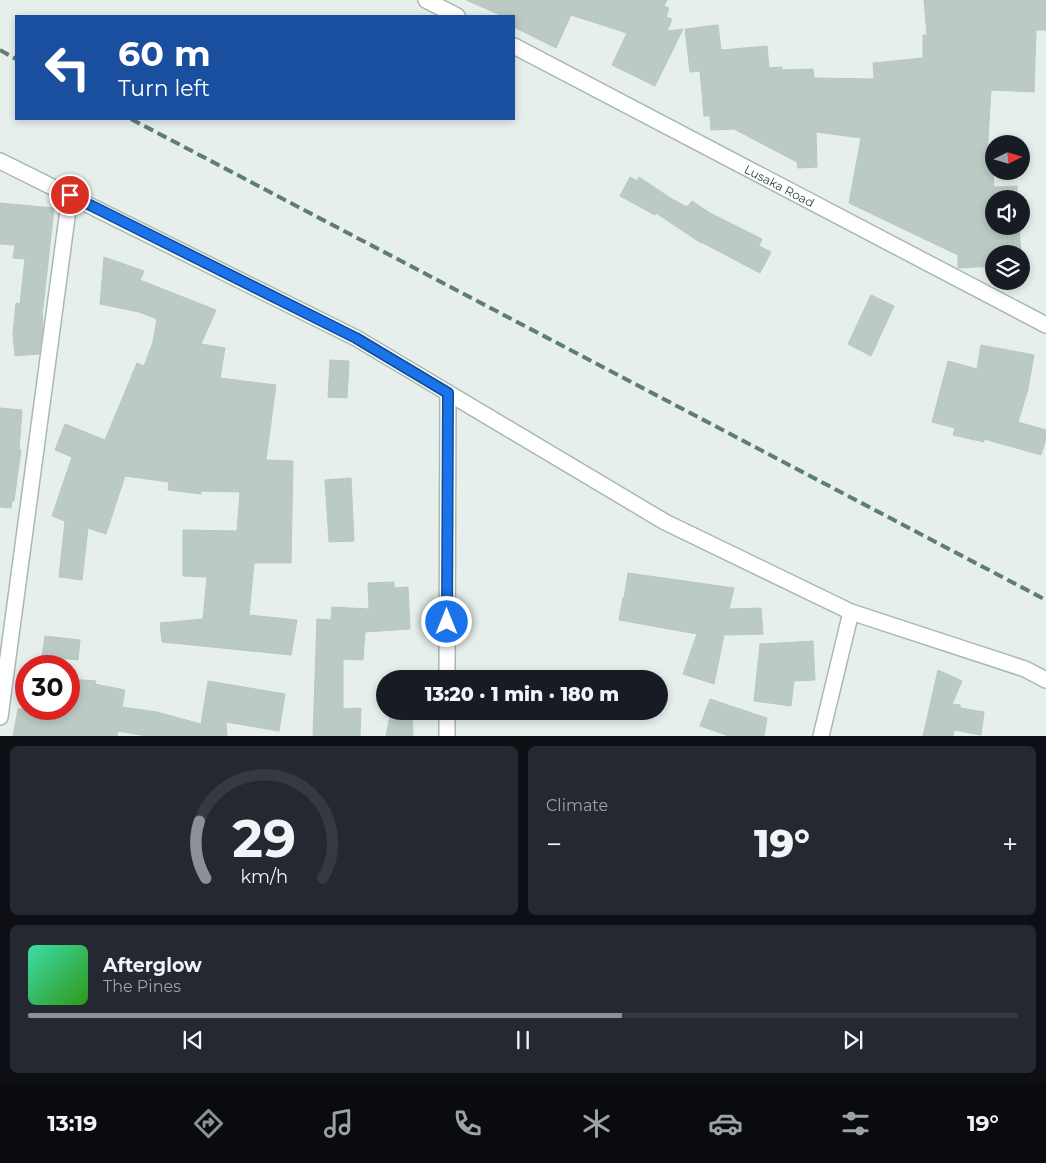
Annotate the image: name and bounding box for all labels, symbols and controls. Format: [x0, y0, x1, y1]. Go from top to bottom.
text: 60 m [118, 32, 211, 75]
icon: left [35, 35, 100, 100]
text: Turn left [118, 75, 210, 102]
north arrow [985, 135, 1030, 180]
map controls [985, 135, 1030, 290]
street label: Lusaka Road [742, 161, 817, 210]
pin [49, 174, 91, 216]
icon: arrive [56, 181, 84, 209]
button: sound [985, 190, 1030, 235]
button: layers [985, 245, 1030, 290]
position arrow [420, 595, 472, 647]
speed limit sign: 30 [15, 655, 80, 720]
text: 13:20 · 1 min · 180 m [425, 683, 619, 706]
text: Climate [546, 796, 608, 815]
text: 29 [232, 807, 296, 870]
text: 19° [754, 820, 810, 867]
text: − [546, 827, 562, 861]
text: + [1002, 827, 1018, 861]
text: km/h [240, 866, 288, 887]
text: Afterglow [103, 954, 202, 977]
text: The Pines [103, 977, 181, 996]
icon: previous [179, 1026, 207, 1054]
icon: pause [509, 1026, 537, 1054]
icon: next [839, 1026, 867, 1054]
icon: directions [191, 1106, 226, 1141]
icon: music [321, 1106, 356, 1141]
icon: phone [450, 1106, 485, 1141]
icon: climate [579, 1106, 614, 1141]
icon: car [708, 1106, 743, 1141]
icon: filters [838, 1106, 873, 1141]
text: 13:19 [47, 1110, 97, 1137]
text: 19° [967, 1110, 999, 1137]

